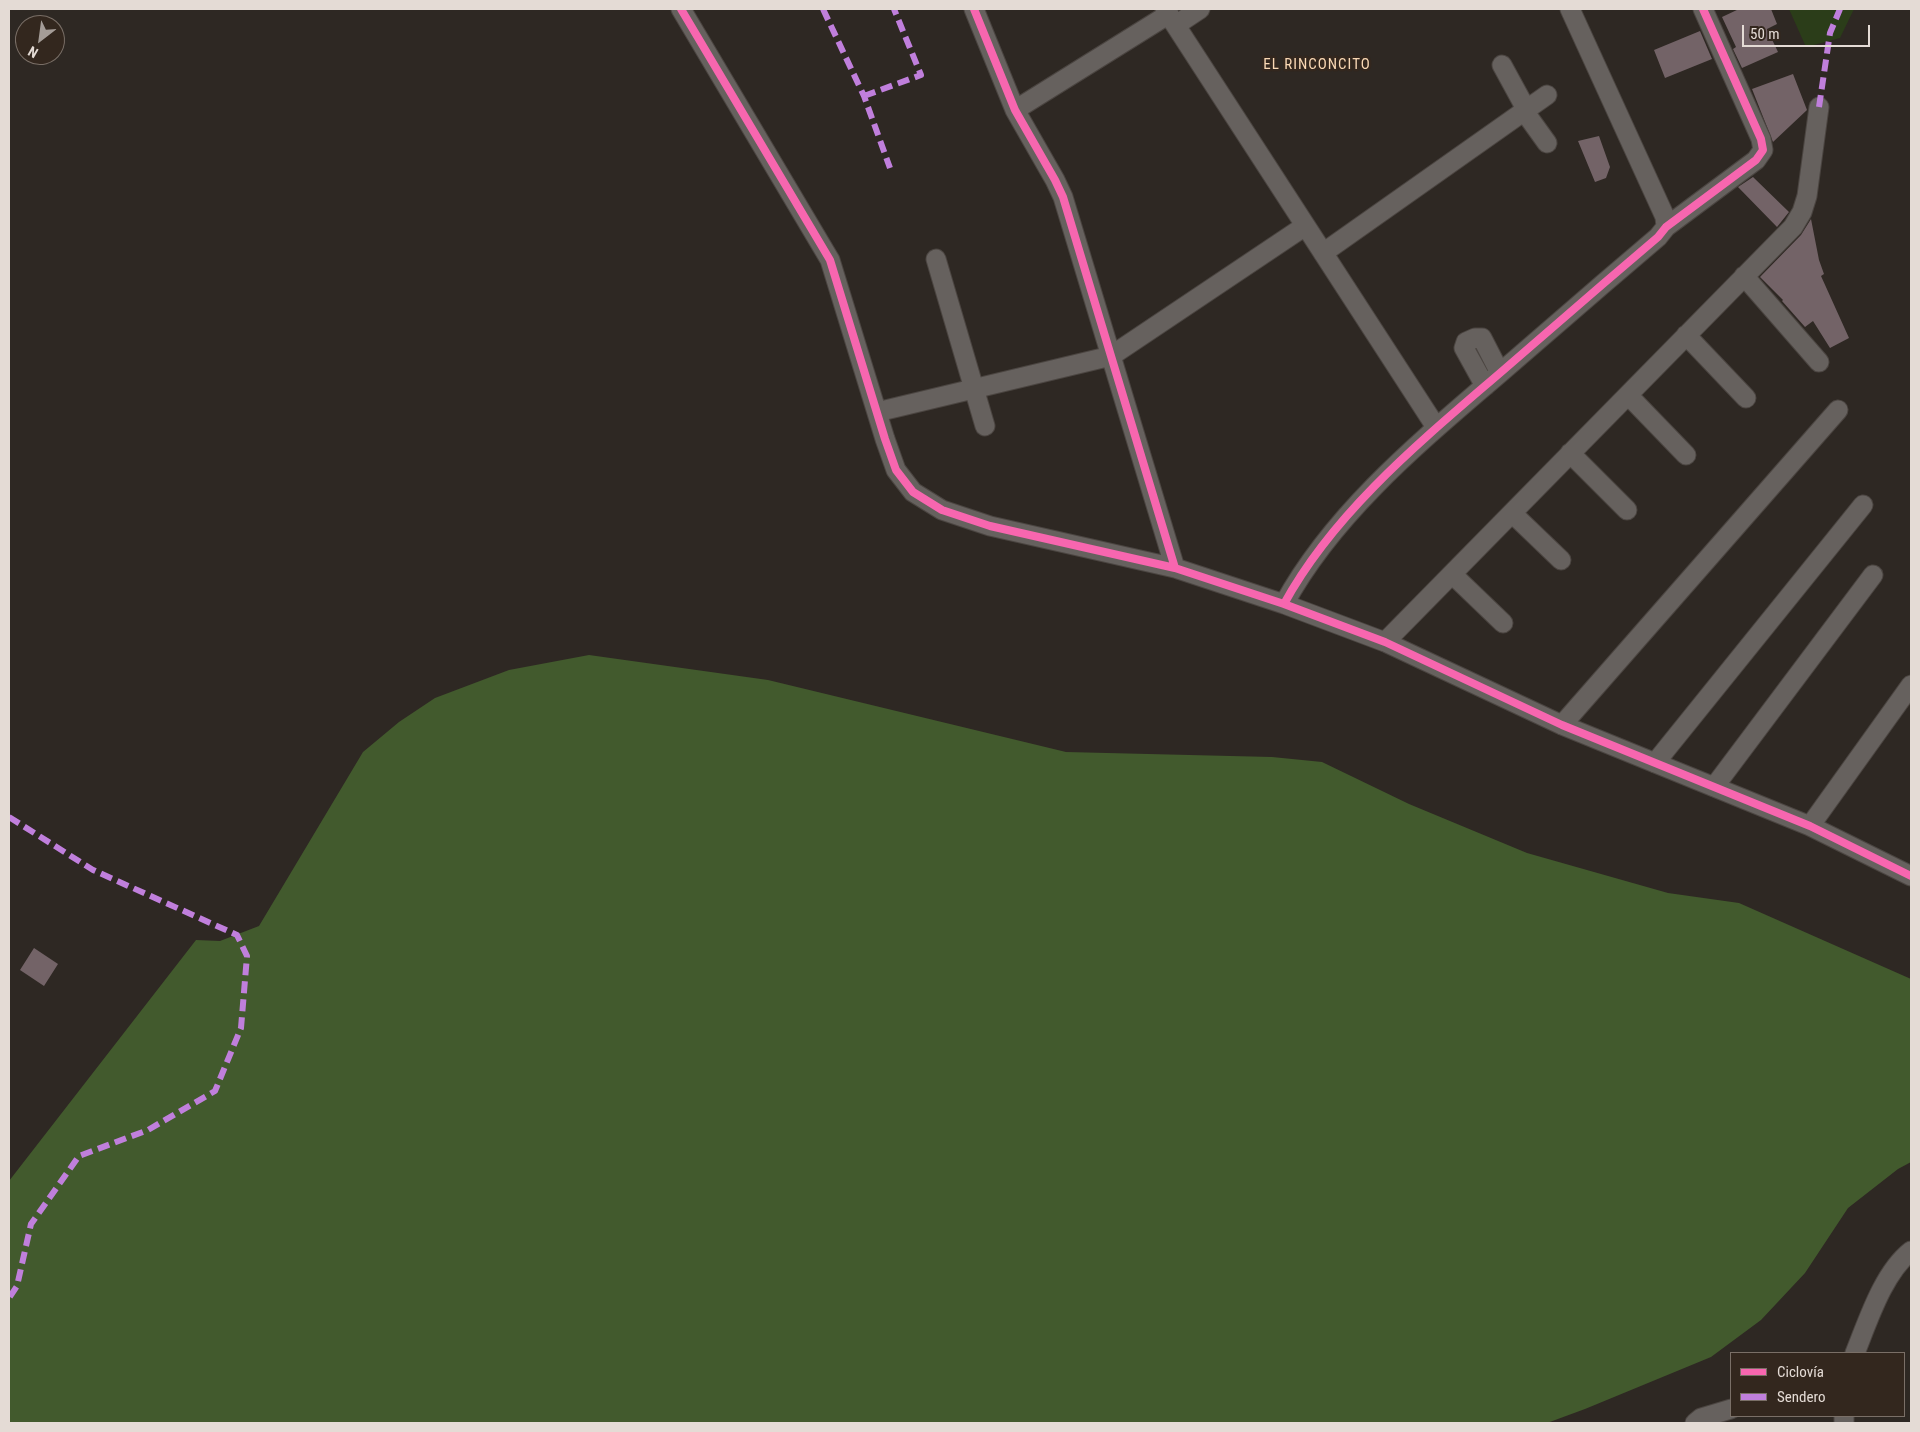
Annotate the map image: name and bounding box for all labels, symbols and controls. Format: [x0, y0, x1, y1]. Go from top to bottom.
north arrow [15, 15, 65, 65]
scale bar [1745, 15, 1872, 47]
text: 50 m [1750, 25, 1780, 43]
text: N [25, 43, 41, 61]
district label: EL RINCONCITO [1262, 56, 1372, 74]
legend [1730, 1352, 1905, 1417]
text: Ciclovía [1777, 1363, 1824, 1381]
text: Sendero [1777, 1388, 1826, 1406]

